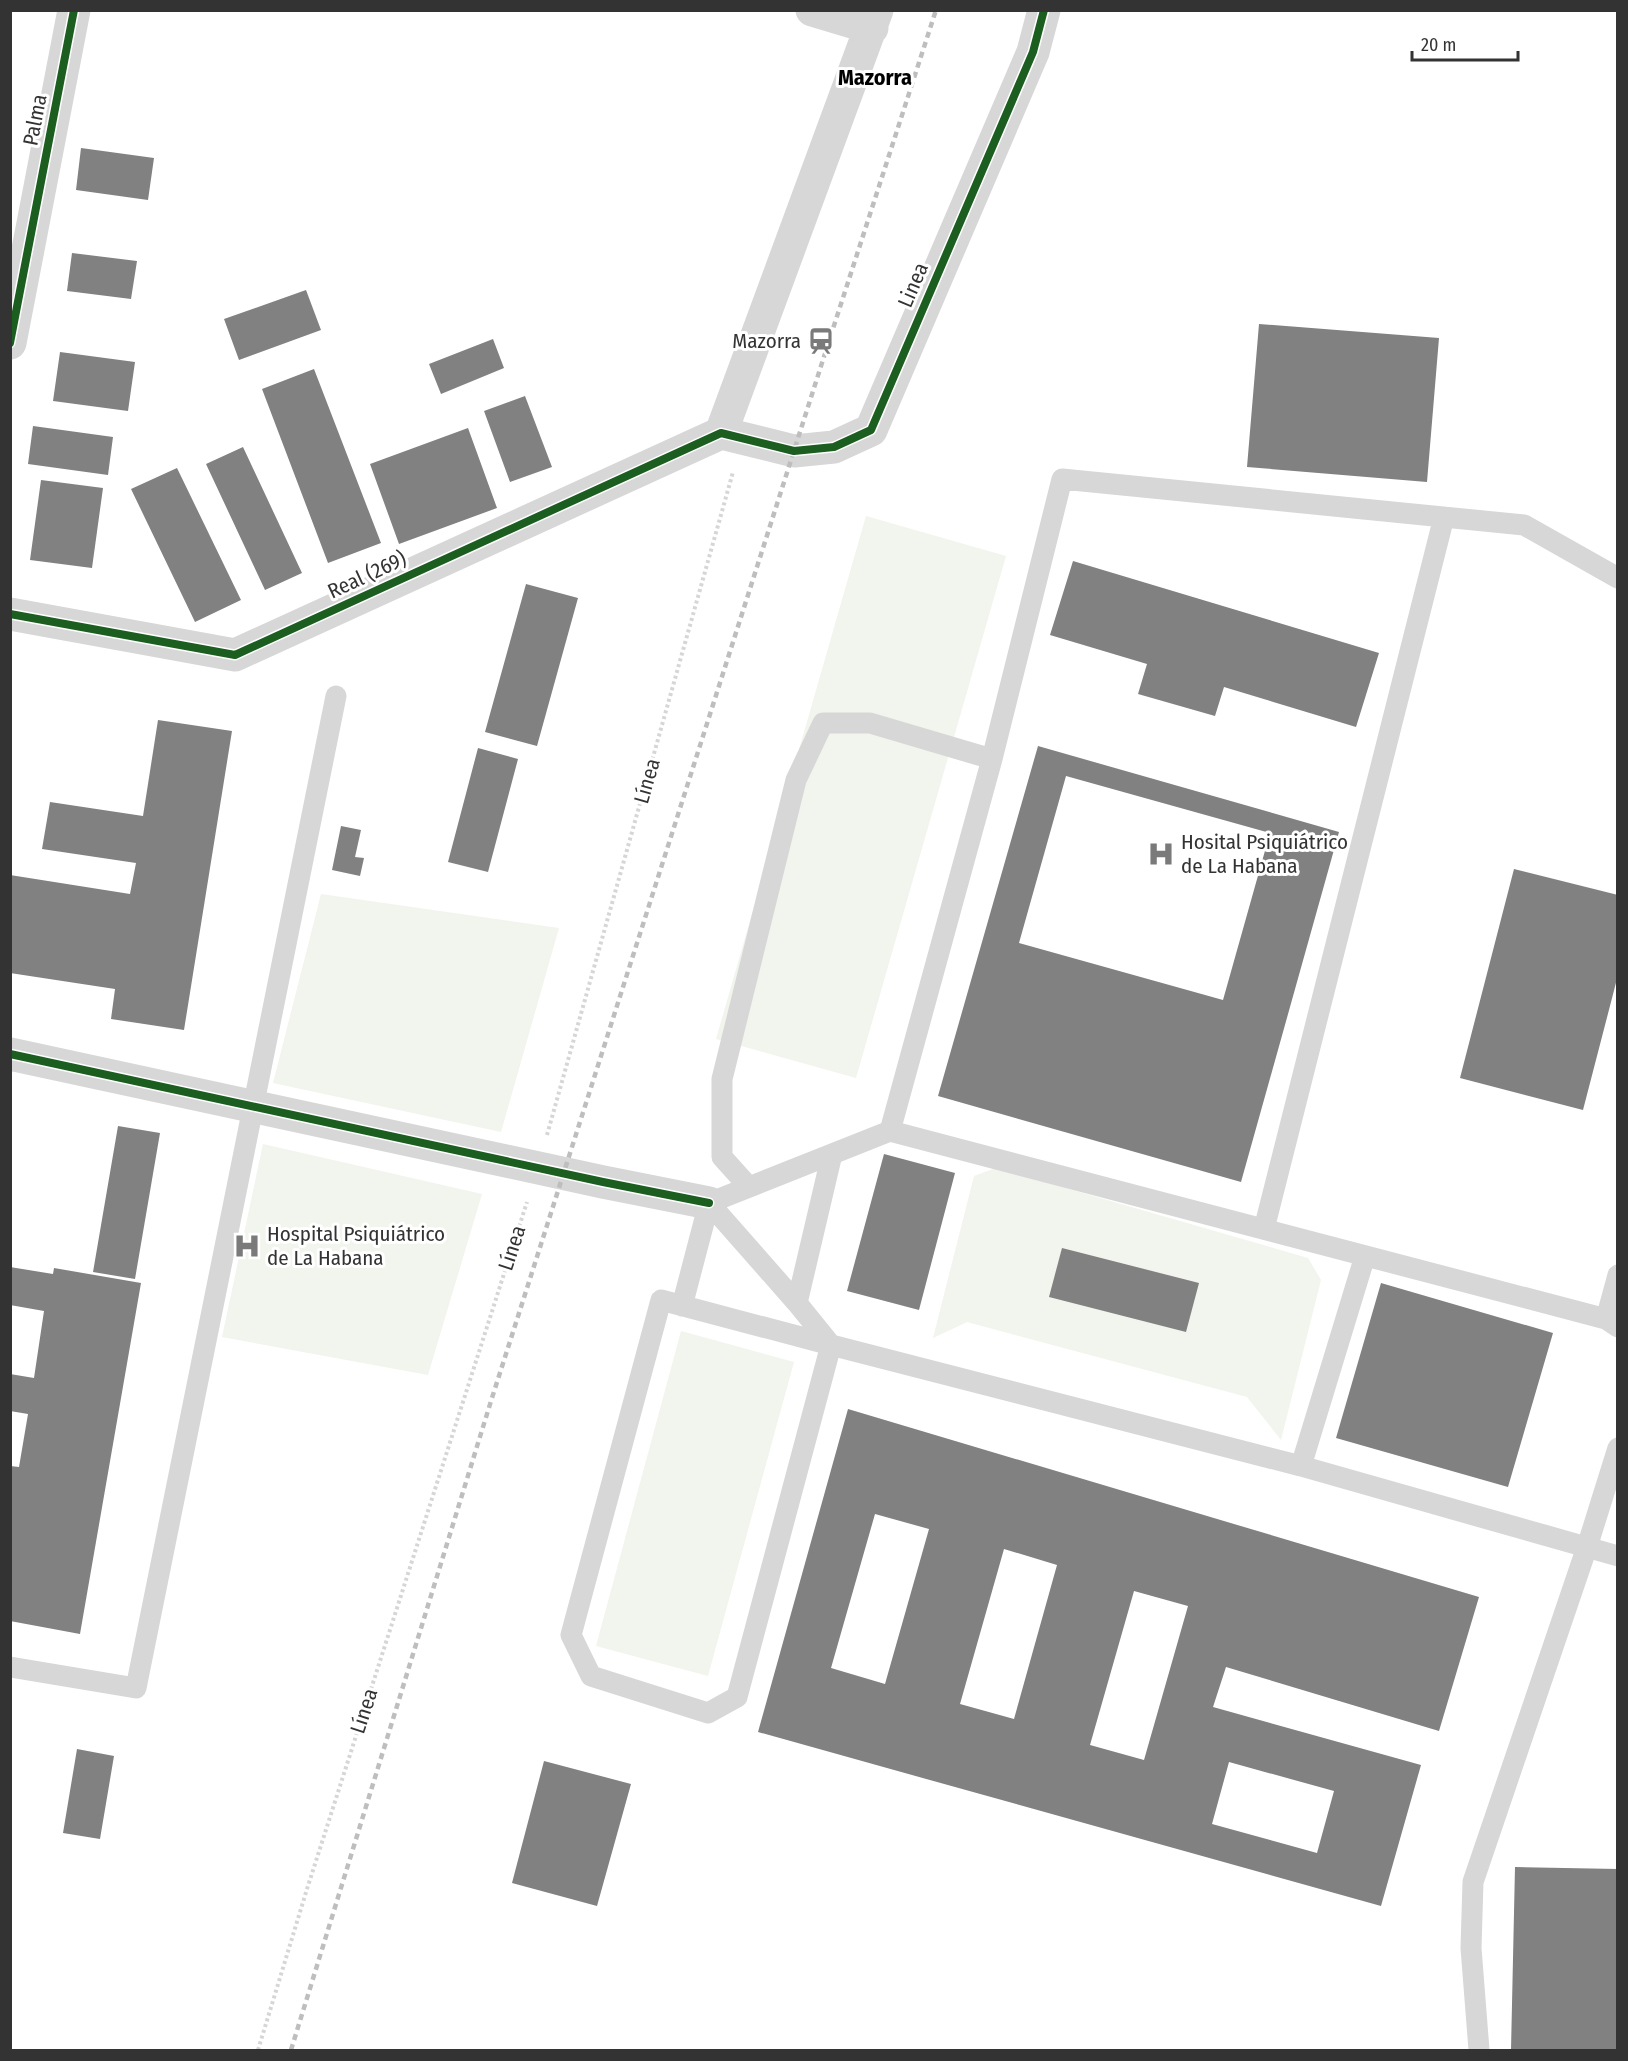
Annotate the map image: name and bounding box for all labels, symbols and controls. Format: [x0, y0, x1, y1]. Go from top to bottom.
scale bar [1412, 24, 1518, 62]
text: 20 m [1421, 34, 1456, 56]
district label: Mazorra [838, 64, 912, 91]
street label: Palma [17, 92, 53, 148]
street label: Linea [892, 259, 934, 311]
station icon: Mazorra [806, 326, 836, 356]
place label: Mazorra [732, 328, 801, 354]
street label: Real (269) [323, 545, 411, 605]
street label: Línea [628, 755, 666, 807]
place label: Hosital Psiquiátrico de La Habana [1181, 829, 1348, 879]
hospital icon: Hosital Psiquiátrico de La Habana [1146, 839, 1176, 869]
place label: Hospital Psiquiátrico de La Habana [267, 1221, 445, 1271]
street label: Línea [493, 1222, 531, 1274]
hospital icon: Hospital Psiquiátrico de La Habana [232, 1231, 262, 1261]
street label: Línea [345, 1685, 383, 1737]

